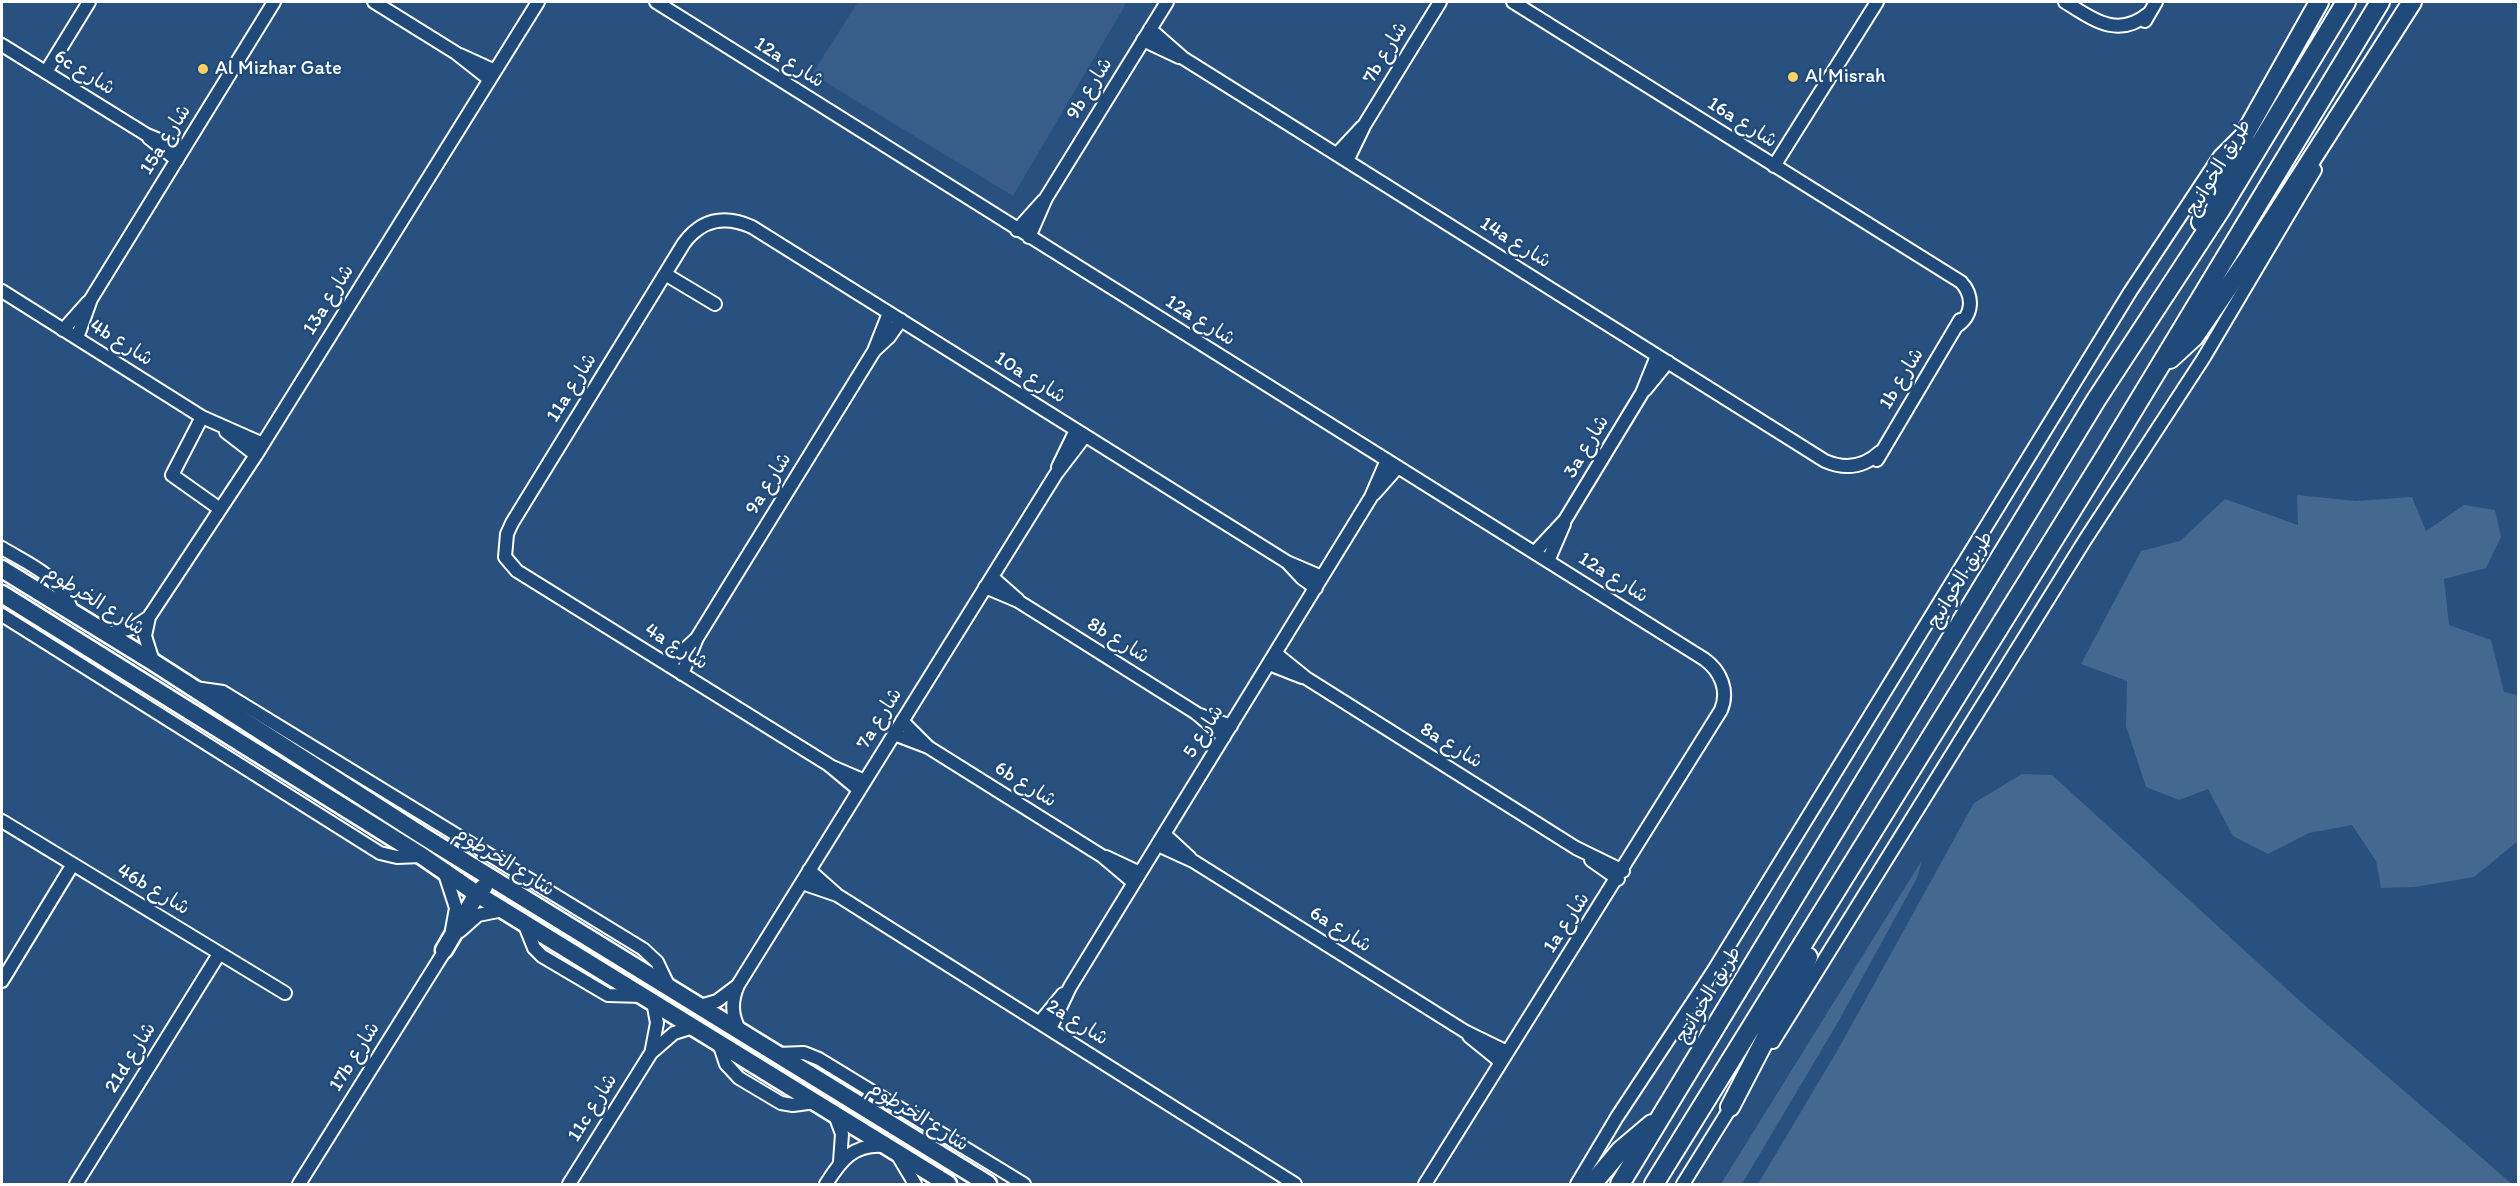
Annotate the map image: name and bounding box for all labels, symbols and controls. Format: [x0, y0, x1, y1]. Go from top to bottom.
street label: 7b شارع [1358, 18, 1414, 88]
street label: 12a شارع [750, 32, 828, 94]
street label: 6c شارع [49, 45, 119, 101]
street label: 9b شارع [1062, 54, 1118, 124]
place label: Al Mizhar Gate [215, 57, 342, 81]
marker: Al Mizhar Gate [196, 62, 210, 76]
place label: Al Misrah [1805, 65, 1886, 89]
marker: Al Misrah [1786, 70, 1800, 84]
street label: 16a شارع [1703, 92, 1781, 154]
street label: 15a شارع [135, 101, 197, 179]
street label: طريق الخوانيج [2181, 115, 2257, 221]
street label: 14a شارع [1475, 212, 1555, 274]
street label: 13a شارع [298, 260, 360, 340]
street label: 12a شارع [1161, 290, 1239, 352]
street label: 4b شارع [85, 314, 157, 372]
street label: 1b شارع [1874, 344, 1930, 414]
street label: 10a شارع [990, 347, 1070, 409]
street label: 11a شارع [541, 349, 603, 427]
street label: 3a شارع [1559, 411, 1615, 483]
street label: 9a شارع [741, 449, 797, 519]
street label: طريق الخوانيج [1923, 527, 1999, 633]
street label: 12a شارع [1574, 547, 1652, 609]
street label: شارع الخرطوم [39, 561, 149, 641]
street label: 8b شارع [1082, 613, 1154, 669]
street label: 4a شارع [640, 618, 712, 676]
street label: 7a شارع [852, 684, 908, 754]
street label: شارع 5 [1178, 701, 1230, 763]
street label: 8a شارع [1415, 717, 1487, 775]
street label: 6b شارع [989, 757, 1061, 813]
street label: شارع الخرطوم [449, 822, 559, 902]
street label: 46b شارع [112, 859, 194, 921]
street label: 1a شارع [1539, 888, 1595, 958]
street label: 6a شارع [1304, 902, 1376, 958]
street label: طريق الخوانيج [1671, 942, 1747, 1048]
street label: 2a شارع [1042, 995, 1112, 1051]
street label: 21d شارع [100, 1018, 162, 1098]
street label: 17b شارع [324, 1018, 386, 1096]
street label: 11c شارع [563, 1070, 623, 1146]
street label: شارع الخرطوم [863, 1077, 973, 1157]

